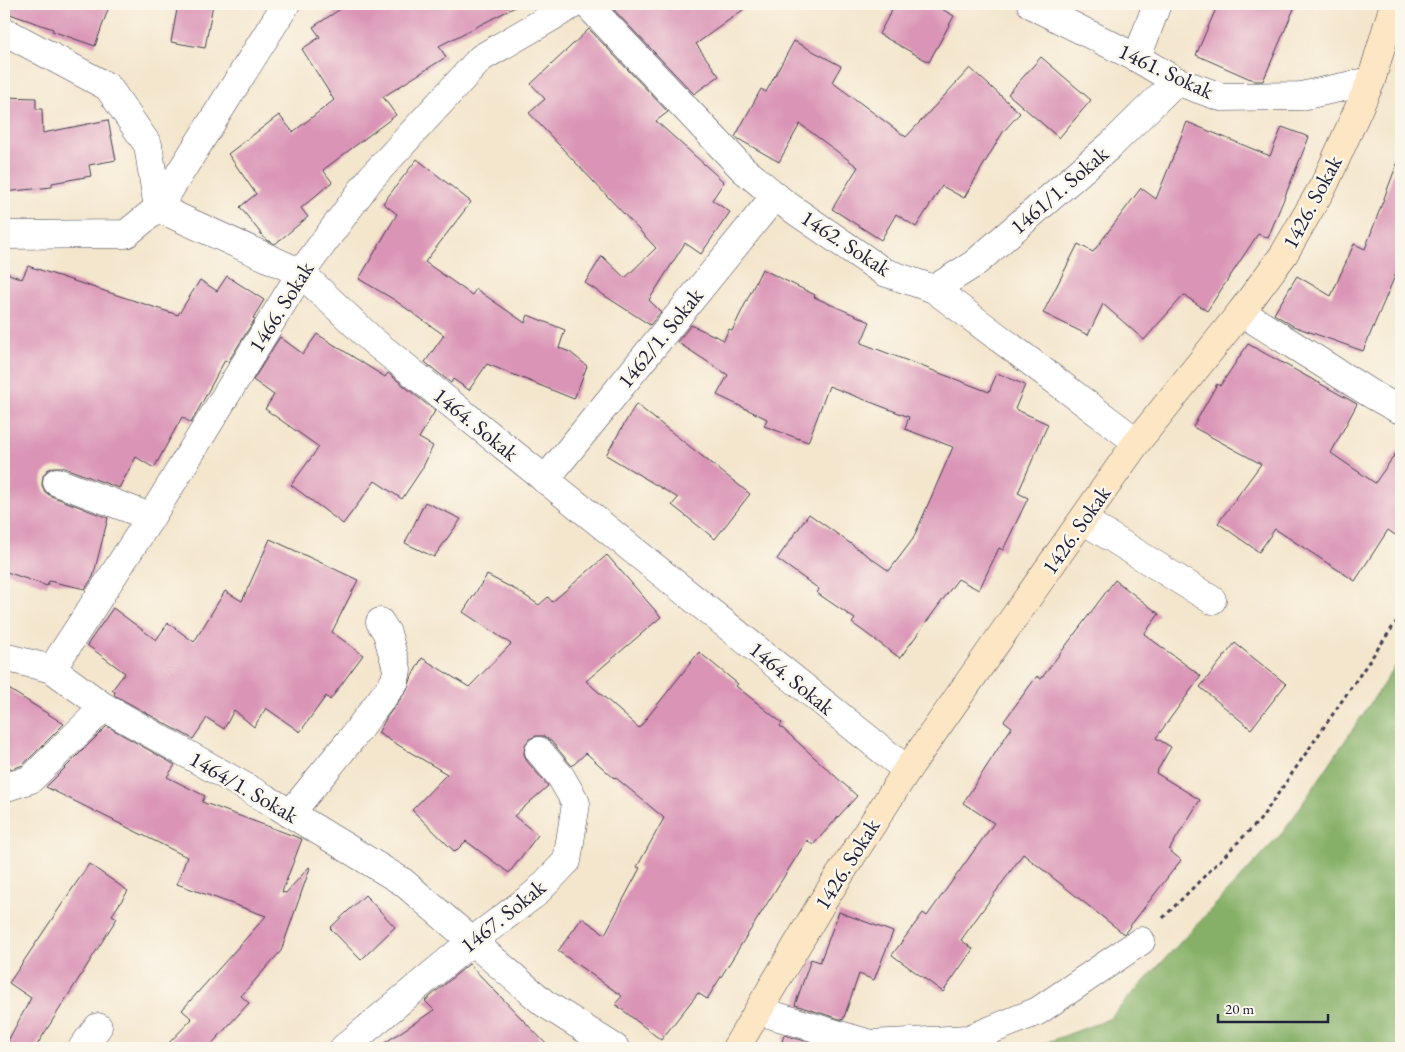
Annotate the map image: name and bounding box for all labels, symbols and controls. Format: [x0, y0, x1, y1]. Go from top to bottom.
street label: 1461. Sokak [1114, 36, 1219, 106]
street label: 1461/1. Sokak [1004, 139, 1115, 241]
street label: 1426. Sokak [1275, 150, 1349, 254]
street label: 1462. Sokak [795, 203, 897, 283]
street label: 1466. Sokak [242, 256, 321, 358]
street label: 1462/1. Sokak [611, 281, 710, 394]
street label: 1464. Sokak [427, 381, 525, 468]
street label: 1426. Sokak [1035, 479, 1117, 580]
street label: 1464. Sokak [743, 635, 841, 722]
street label: 1464/1. Sokak [184, 744, 304, 830]
street label: 1426. Sokak [808, 813, 887, 915]
street label: 1467. Sokak [454, 872, 552, 959]
scale bar [1218, 992, 1328, 1024]
text: 20 m [1225, 999, 1254, 1018]

